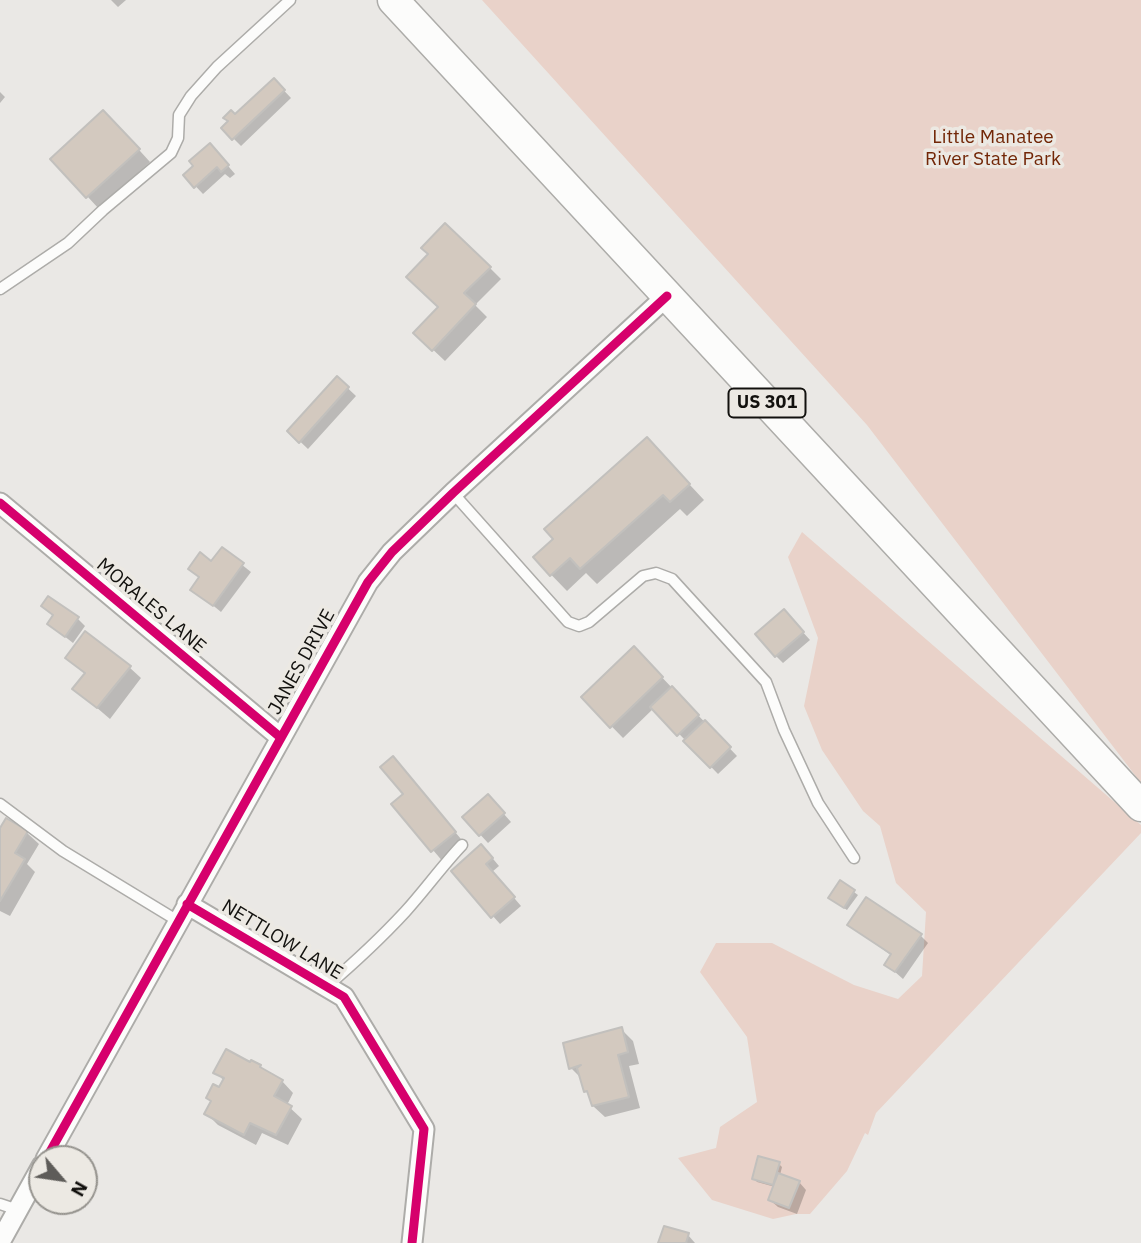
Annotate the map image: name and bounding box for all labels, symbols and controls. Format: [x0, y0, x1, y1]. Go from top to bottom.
park label: Little Manatee River State Park [925, 127, 1061, 171]
road number: US 301 [728, 388, 806, 418]
street label: MORALES LANE [92, 554, 210, 658]
street label: JANES DRIVE [264, 605, 340, 719]
street label: NETTLOW LANE [217, 895, 347, 985]
north arrow [28, 1145, 98, 1215]
text: N [66, 1177, 93, 1201]

